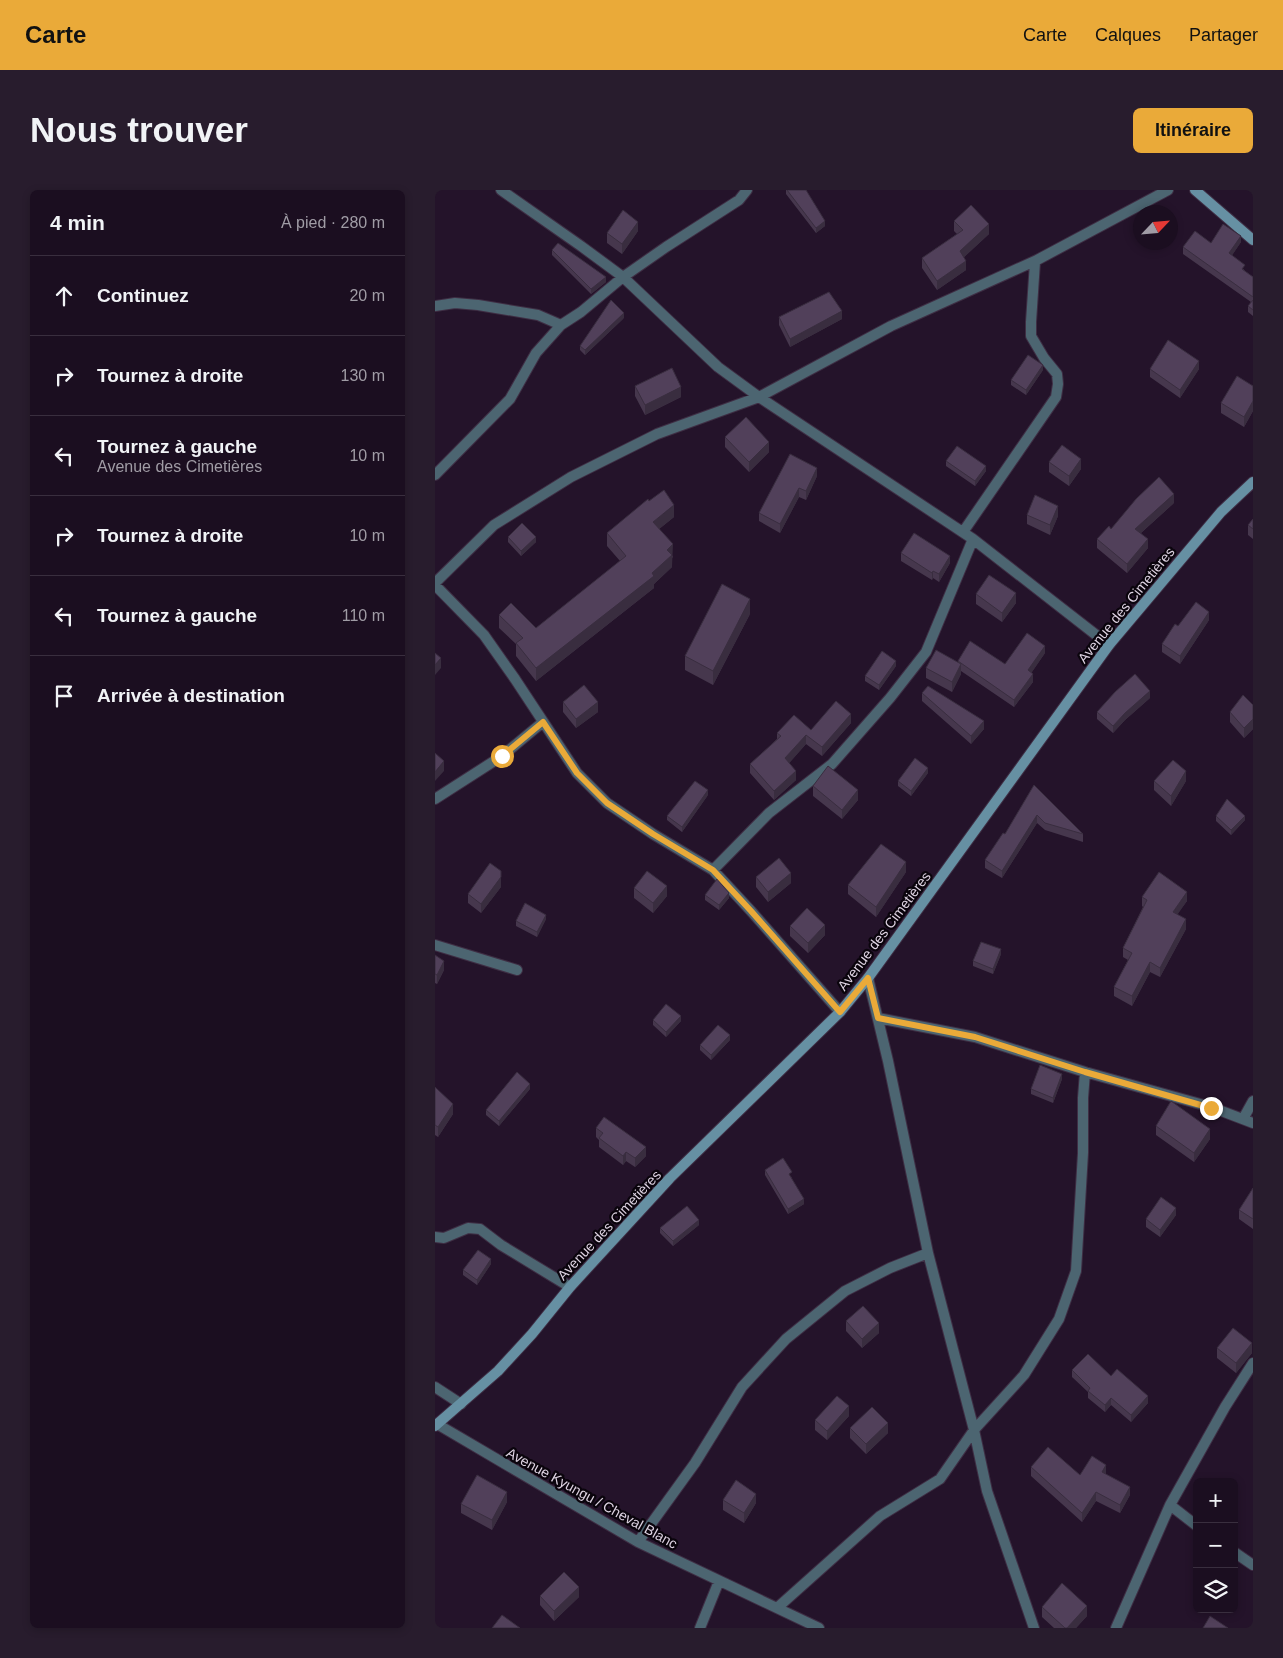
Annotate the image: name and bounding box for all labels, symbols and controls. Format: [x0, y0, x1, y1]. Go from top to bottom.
text: Carte [25, 21, 86, 48]
text: Carte [1023, 25, 1067, 45]
text: Calques [1095, 25, 1161, 45]
text: Partager [1189, 25, 1258, 45]
button: Itinéraire [1133, 108, 1253, 153]
text: Nous trouver [30, 110, 248, 149]
north arrow [1133, 205, 1178, 250]
text: 4 min [50, 211, 105, 234]
text: À pied · 280 m [281, 214, 385, 231]
icon: ahead [50, 282, 78, 310]
text: Continuez [97, 285, 189, 306]
text: 20 m [349, 287, 385, 304]
icon: right [50, 362, 78, 390]
text: Tournez à droite [97, 365, 243, 386]
text: 130 m [341, 367, 385, 384]
text: Tournez à gauche [97, 436, 257, 457]
icon: left [50, 442, 78, 470]
text: 10 m [349, 447, 385, 464]
text: Avenue des Cimetières [97, 458, 262, 475]
icon: right [50, 522, 78, 550]
text: Tournez à droite [97, 525, 243, 546]
text: 10 m [349, 527, 385, 544]
street label: Avenue des Cimetières [1074, 544, 1178, 666]
icon: left [50, 602, 78, 630]
text: Tournez à gauche [97, 605, 257, 626]
text: 110 m [342, 607, 385, 624]
icon: arrive [50, 682, 78, 710]
text: Arrivée à destination [97, 685, 285, 706]
route start [491, 745, 514, 768]
street label: Avenue des Cimetières [834, 868, 934, 994]
route end [1200, 1097, 1223, 1120]
street label: Avenue des Cimetières [554, 1167, 664, 1283]
street label: Avenue Kyungu / Cheval Blanc [504, 1444, 680, 1552]
map controls [1193, 1478, 1238, 1613]
button: + [1193, 1478, 1238, 1523]
button: − [1193, 1523, 1238, 1568]
button: layers [1193, 1568, 1238, 1613]

